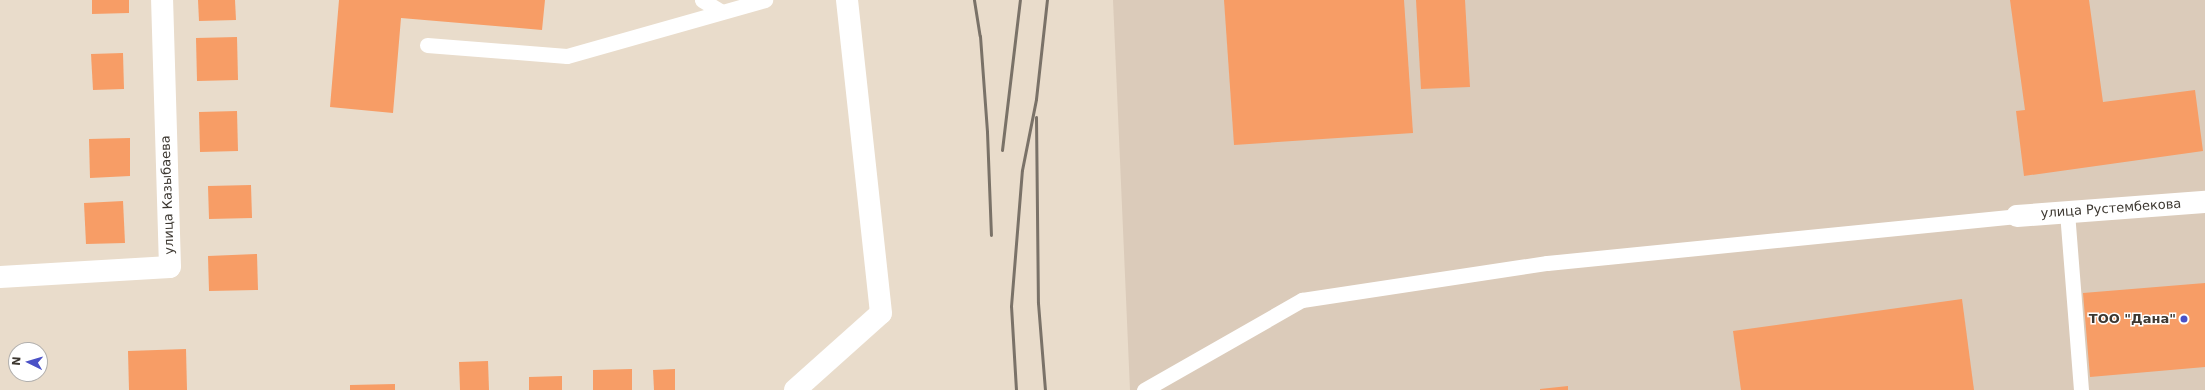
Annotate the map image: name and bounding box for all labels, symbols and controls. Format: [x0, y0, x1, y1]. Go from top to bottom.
street label: улица Казыбаева [158, 135, 178, 255]
street label: улица Рустембекова [2040, 196, 2182, 222]
place label: ТОО "Дана" [2089, 311, 2176, 327]
marker: ТОО "Дана" [2179, 314, 2189, 324]
north arrow [8, 342, 48, 382]
text: N [10, 356, 23, 366]

